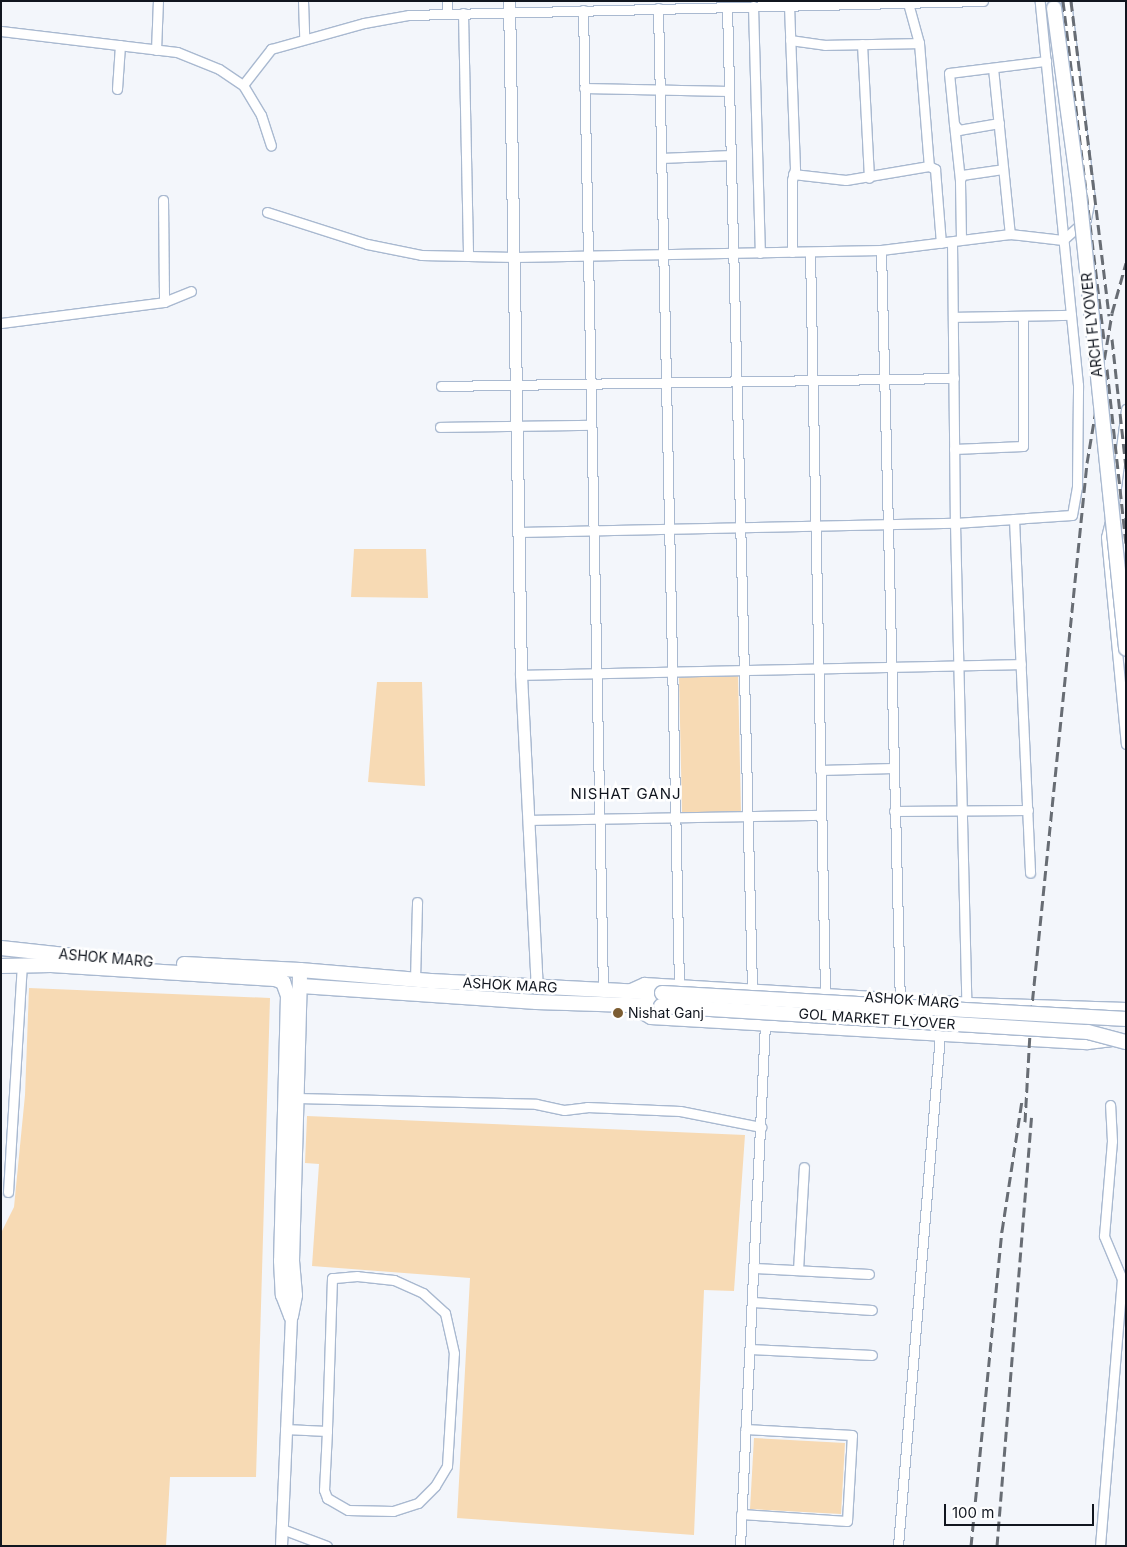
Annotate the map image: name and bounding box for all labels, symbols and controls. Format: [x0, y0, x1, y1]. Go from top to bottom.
street label: ARCH FLYOVER [1078, 272, 1106, 378]
district label: NISHAT GANJ [569, 785, 683, 803]
street label: ASHOK MARG [58, 945, 154, 971]
street label: ASHOK MARG [462, 974, 558, 996]
street label: ASHOK MARG [864, 988, 960, 1012]
place label: Nishat Ganj [628, 1005, 704, 1021]
street label: GOL MARKET FLYOVER [798, 1005, 956, 1033]
marker: Nishat Ganj [612, 1007, 624, 1019]
scale bar [947, 1494, 1097, 1526]
text: 100 m [952, 1503, 994, 1522]

